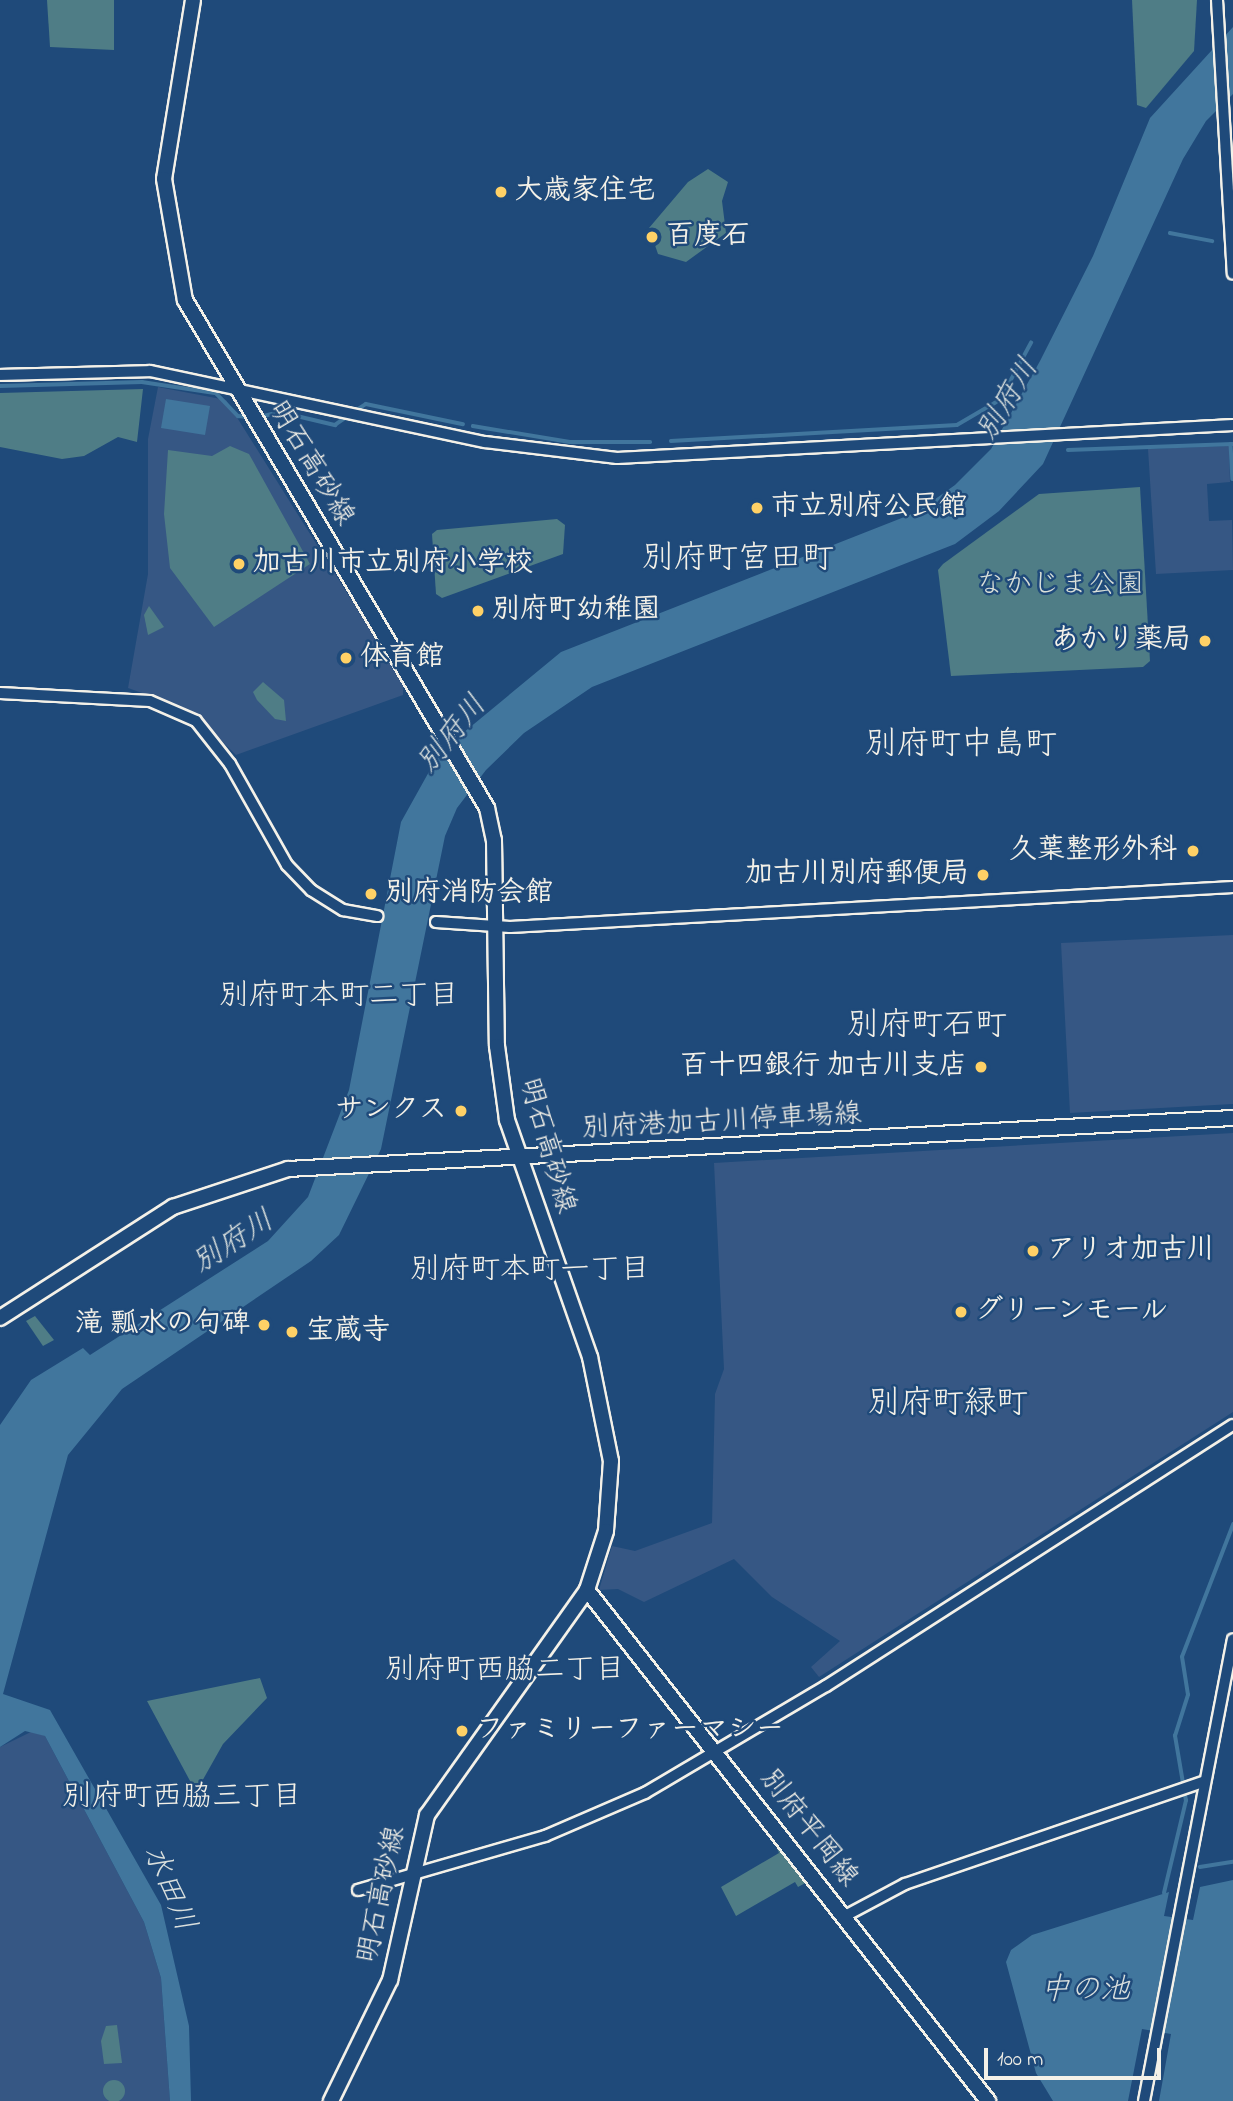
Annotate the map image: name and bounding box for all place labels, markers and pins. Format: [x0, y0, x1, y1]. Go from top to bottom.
place label: 大歳家住宅 [515, 175, 655, 209]
marker: 大歳家住宅 [493, 184, 509, 200]
place label: 百度石 [666, 220, 750, 254]
marker: 百度石 [644, 229, 660, 245]
place label: 市立別府公民館 [771, 491, 967, 525]
marker: 市立別府公民館 [749, 500, 765, 516]
place label: 加古川市立別府小学校 [253, 547, 533, 581]
marker: 加古川市立別府小学校 [231, 556, 247, 572]
place label: 別府町幼稚園 [492, 594, 660, 628]
marker: 別府町幼稚園 [470, 603, 486, 619]
place label: あかり薬局 [1051, 624, 1191, 658]
marker: あかり薬局 [1197, 633, 1213, 649]
place label: 体育館 [360, 641, 444, 675]
marker: 体育館 [338, 650, 354, 666]
place label: 久葉整形外科 [1009, 834, 1177, 868]
marker: 久葉整形外科 [1183, 841, 1203, 861]
place label: 加古川別府郵便局 [745, 858, 969, 892]
marker: 加古川別府郵便局 [975, 867, 991, 883]
place label: 別府消防会館 [385, 877, 553, 911]
marker: 別府消防会館 [363, 886, 379, 902]
place label: 百十四銀行 加古川支店 [680, 1050, 967, 1084]
marker: 百十四銀行 加古川支店 [973, 1059, 989, 1075]
place label: サンクス [335, 1094, 447, 1128]
marker: サンクス [453, 1103, 469, 1119]
place label: アリオ加古川 [1047, 1234, 1215, 1268]
marker: アリオ加古川 [1025, 1243, 1041, 1259]
place label: グリーンモール [975, 1295, 1171, 1329]
marker: グリーンモール [953, 1304, 969, 1320]
place label: 滝 瓢水の句碑 [75, 1308, 250, 1342]
place label: 宝蔵寺 [306, 1315, 390, 1349]
marker: 滝 瓢水の句碑 [256, 1317, 272, 1333]
marker: 宝蔵寺 [284, 1324, 300, 1340]
place label: ファミリーファーマシー [476, 1714, 784, 1748]
marker: ファミリーファーマシー [454, 1723, 470, 1739]

